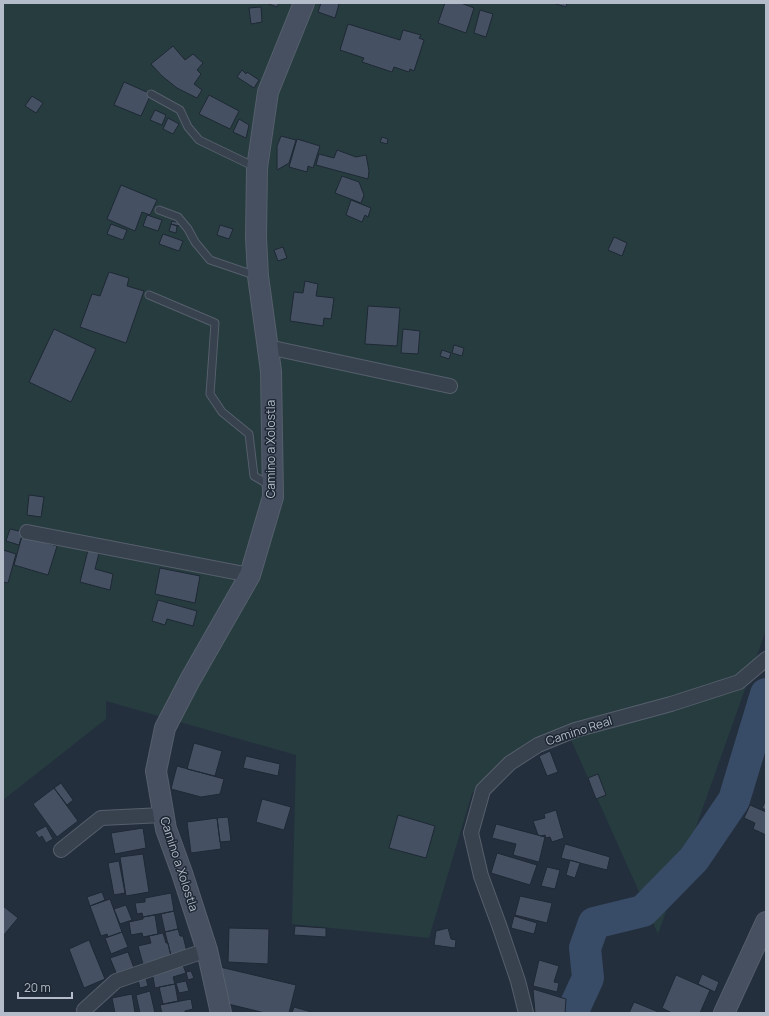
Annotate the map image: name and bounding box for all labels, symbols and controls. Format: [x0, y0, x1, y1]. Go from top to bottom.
street label: Camino a Xolostla [262, 400, 279, 498]
street label: Camino Real [544, 712, 614, 749]
street label: Camino a Xolostla [156, 814, 203, 913]
scale bar [18, 974, 72, 1000]
text: 20 m [24, 979, 51, 996]

